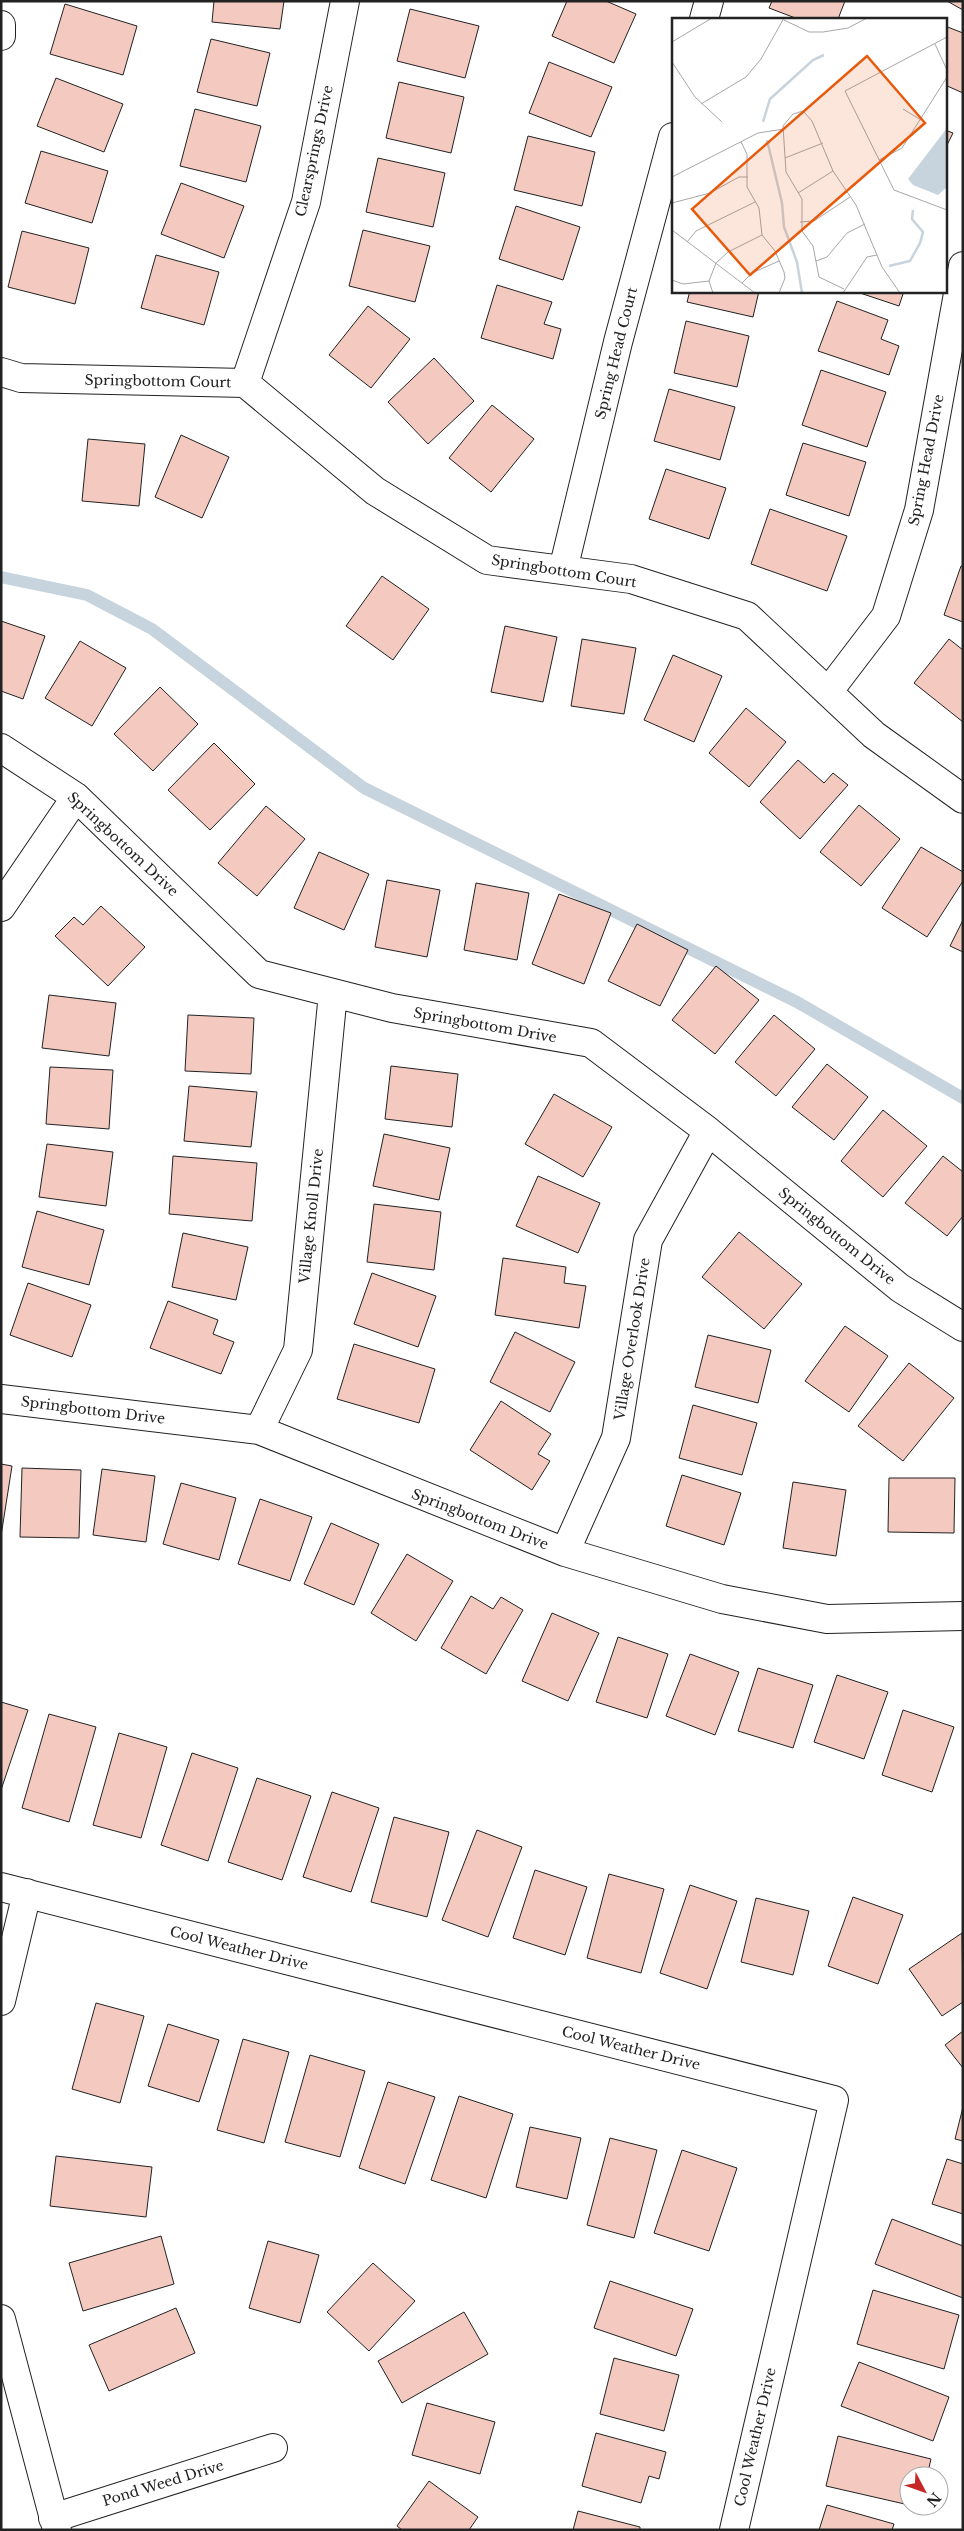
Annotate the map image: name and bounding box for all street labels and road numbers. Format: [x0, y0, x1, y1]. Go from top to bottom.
street label: Clearsprings Drive [291, 84, 337, 218]
street label: Spring Head Court [591, 284, 641, 421]
street label: Springbottom Court [84, 371, 232, 391]
street label: Spring Head Drive [904, 393, 948, 527]
street label: Springbottom Court [490, 551, 639, 591]
street label: Springbottom Drive [64, 788, 182, 900]
street label: Springbottom Drive [412, 1004, 558, 1046]
street label: Village Knoll Drive [295, 1148, 327, 1285]
street label: Springbottom Drive [775, 1183, 899, 1289]
street label: Village Overlook Drive [610, 1256, 654, 1423]
street label: Springbottom Drive [20, 1392, 166, 1428]
street label: Springbottom Drive [409, 1485, 551, 1553]
street label: Cool Weather Drive [168, 1922, 310, 1974]
street label: Cool Weather Drive [560, 2022, 702, 2074]
street label: Cool Weather Drive [730, 2366, 780, 2508]
street label: Pond Weed Drive [100, 2456, 226, 2510]

